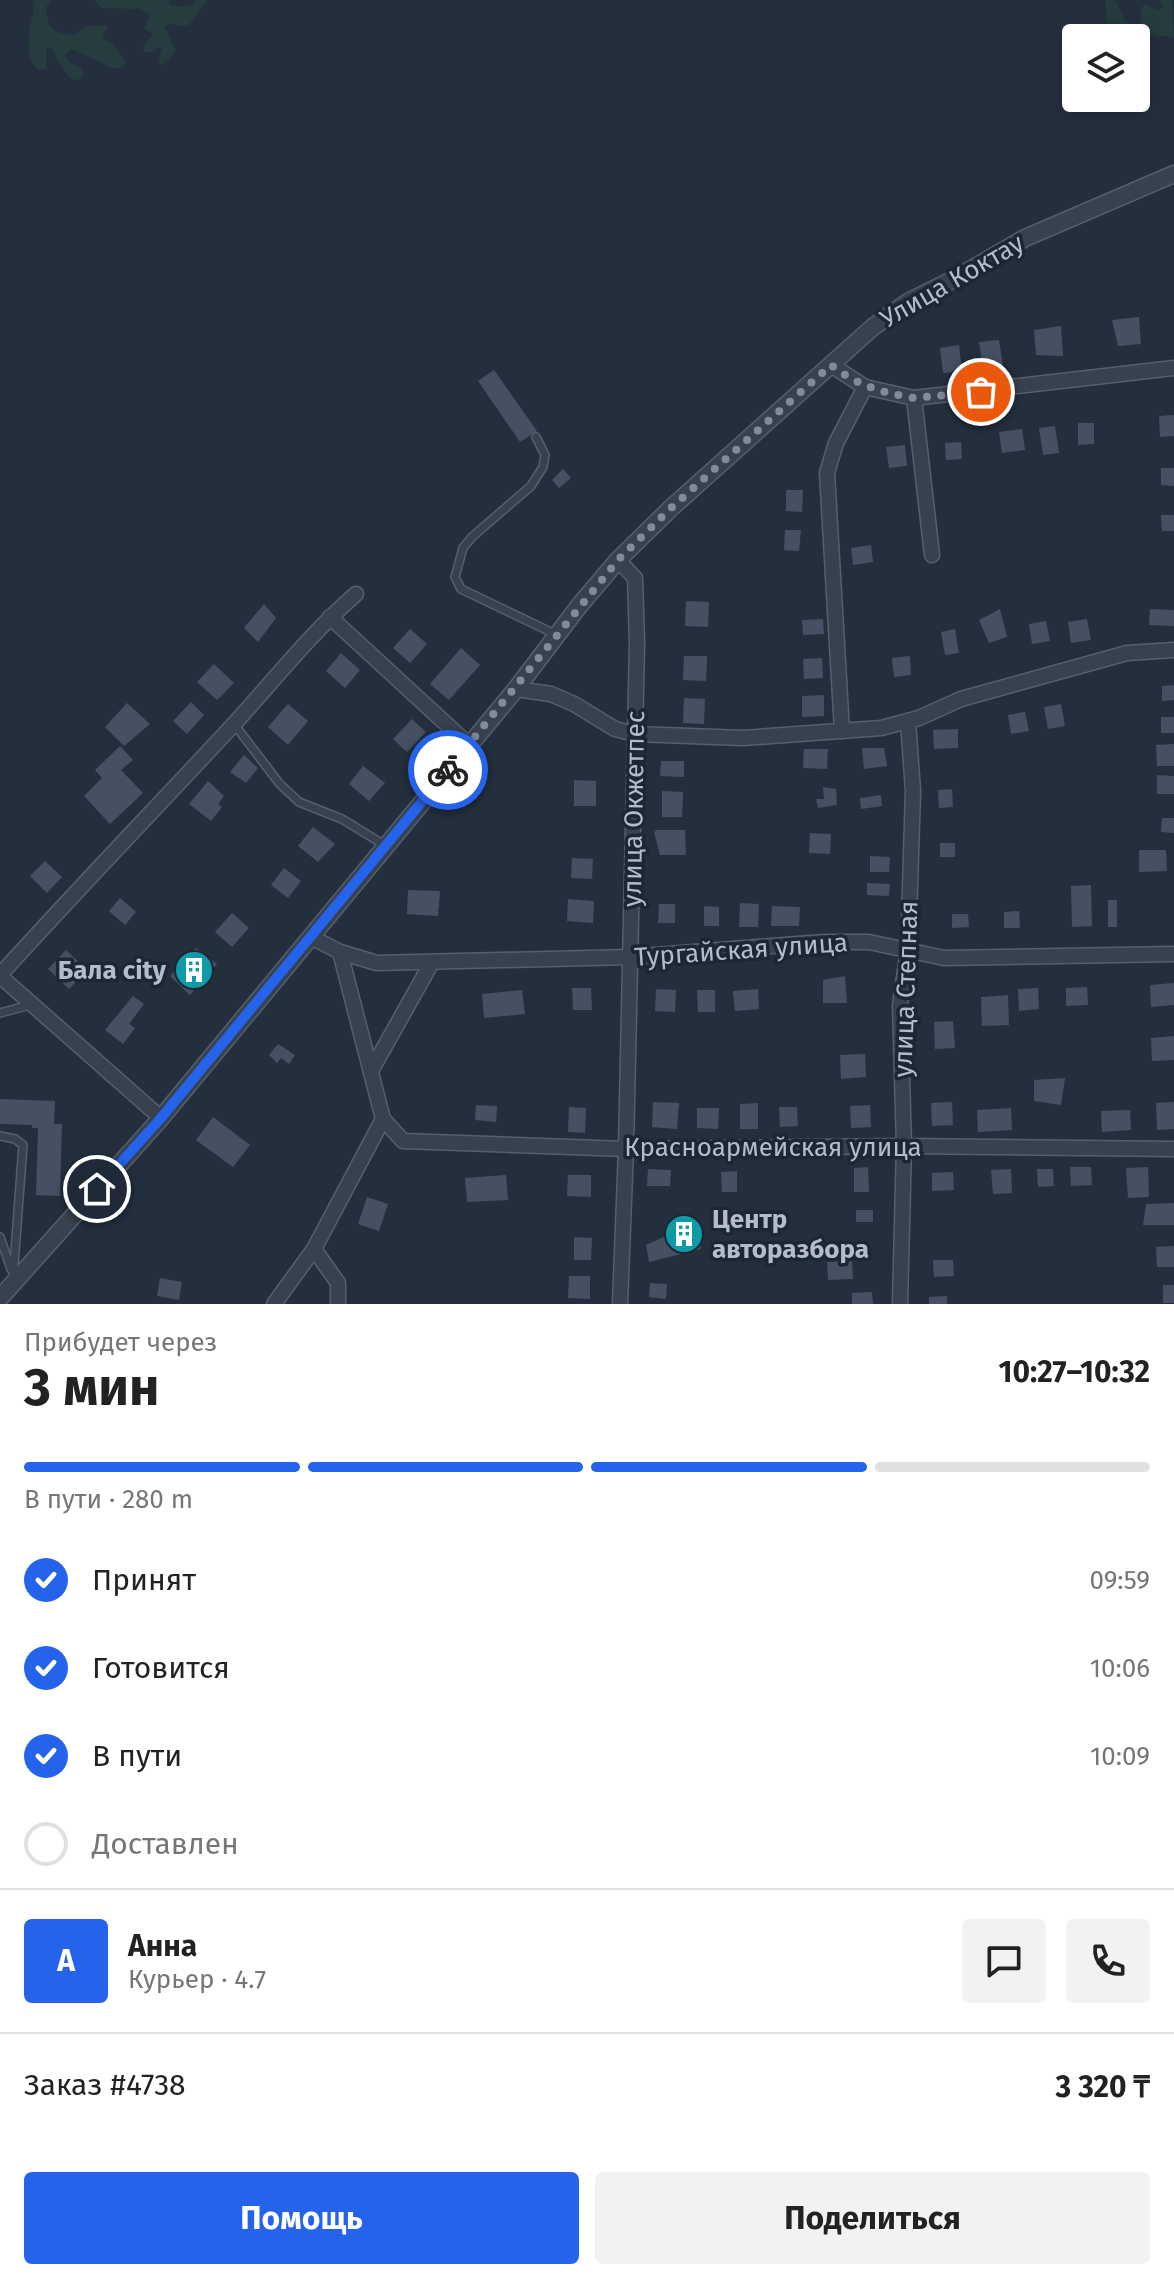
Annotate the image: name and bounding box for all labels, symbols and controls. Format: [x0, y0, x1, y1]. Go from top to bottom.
map controls [1062, 24, 1150, 112]
button: layers [1062, 24, 1150, 112]
street label: Улица Коктау [875, 227, 1029, 335]
pin [947, 358, 1015, 426]
icon: bag [959, 370, 1003, 414]
street label: улица Окжетпес [617, 711, 651, 907]
courier [408, 730, 488, 810]
icon: bike [426, 748, 470, 792]
street label: улица Степная [887, 900, 925, 1078]
street label: Тургайская улица [633, 927, 849, 973]
building icon: Бала city [173, 949, 215, 991]
place label: Бала city [58, 955, 167, 986]
street label: Красноармейская улица [624, 1132, 922, 1163]
pin [63, 1155, 131, 1223]
icon: home [75, 1167, 119, 1211]
place label: Центр авторазбора [712, 1204, 869, 1265]
building icon: Центр авторазбора [663, 1213, 705, 1255]
text: Прибудет через [24, 1327, 217, 1358]
text: 10:27–10:32 [999, 1354, 1150, 1390]
text: 3 мин [24, 1356, 160, 1419]
text: В пути · 280 m [24, 1484, 193, 1515]
icon: check [24, 1558, 68, 1602]
text: Принят [92, 1562, 196, 1598]
text: 09:59 [1089, 1565, 1150, 1596]
icon: check [24, 1646, 68, 1690]
text: Готовится [92, 1650, 230, 1686]
text: 10:06 [1090, 1653, 1150, 1684]
icon: check [24, 1734, 68, 1778]
text: В пути [92, 1738, 182, 1774]
text: 10:09 [1090, 1741, 1150, 1772]
text: Доставлен [92, 1826, 239, 1862]
button: chat [962, 1919, 1046, 2003]
button: phone [1066, 1919, 1150, 2003]
text: Анна [128, 1928, 197, 1964]
text: А [57, 1943, 75, 1979]
text: Курьер · 4.7 [128, 1964, 266, 1995]
text: Заказ #4738 [24, 2067, 186, 2103]
text: 3 320 ₸ [1055, 2069, 1150, 2105]
button: Помощь [24, 2172, 579, 2264]
button: Поделиться [595, 2172, 1150, 2264]

